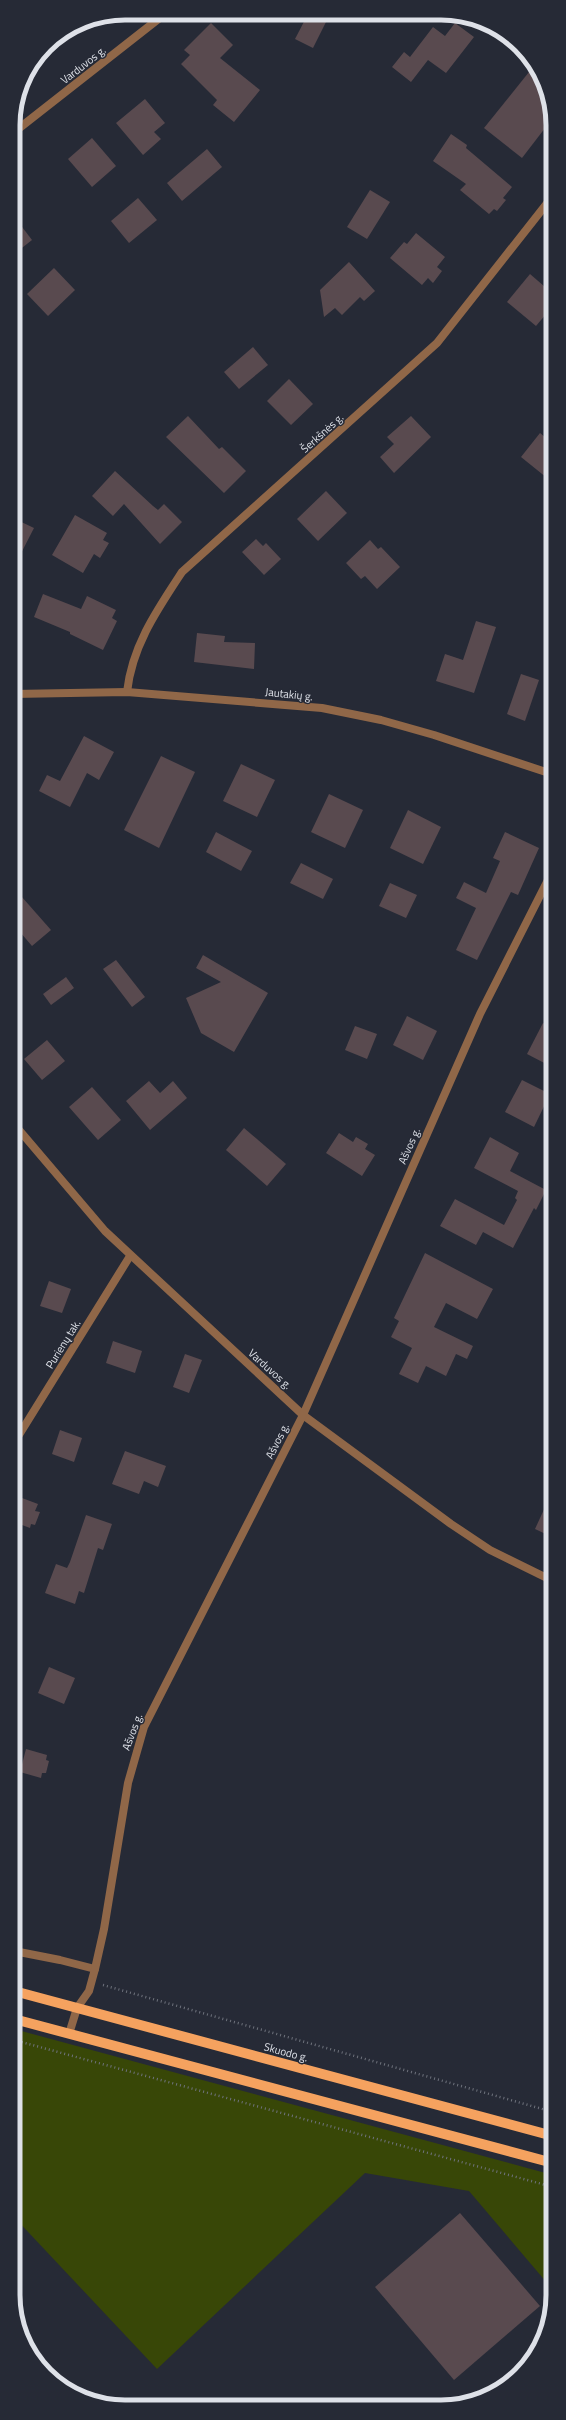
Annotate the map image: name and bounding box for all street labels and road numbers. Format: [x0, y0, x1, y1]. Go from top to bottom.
street label: Varduvos g. [57, 42, 109, 88]
street label: Šerkšnės g. [297, 409, 347, 457]
street label: Jautakių g. [264, 684, 314, 704]
street label: Ašvos g. [394, 1125, 424, 1167]
street label: Purienų tak. [42, 1316, 84, 1372]
street label: Varduvos g. [245, 1345, 295, 1393]
street label: Ašvos g. [261, 1420, 293, 1462]
street label: Ašvos g. [118, 1711, 146, 1753]
street label: Skuodo g. [262, 2038, 310, 2066]

